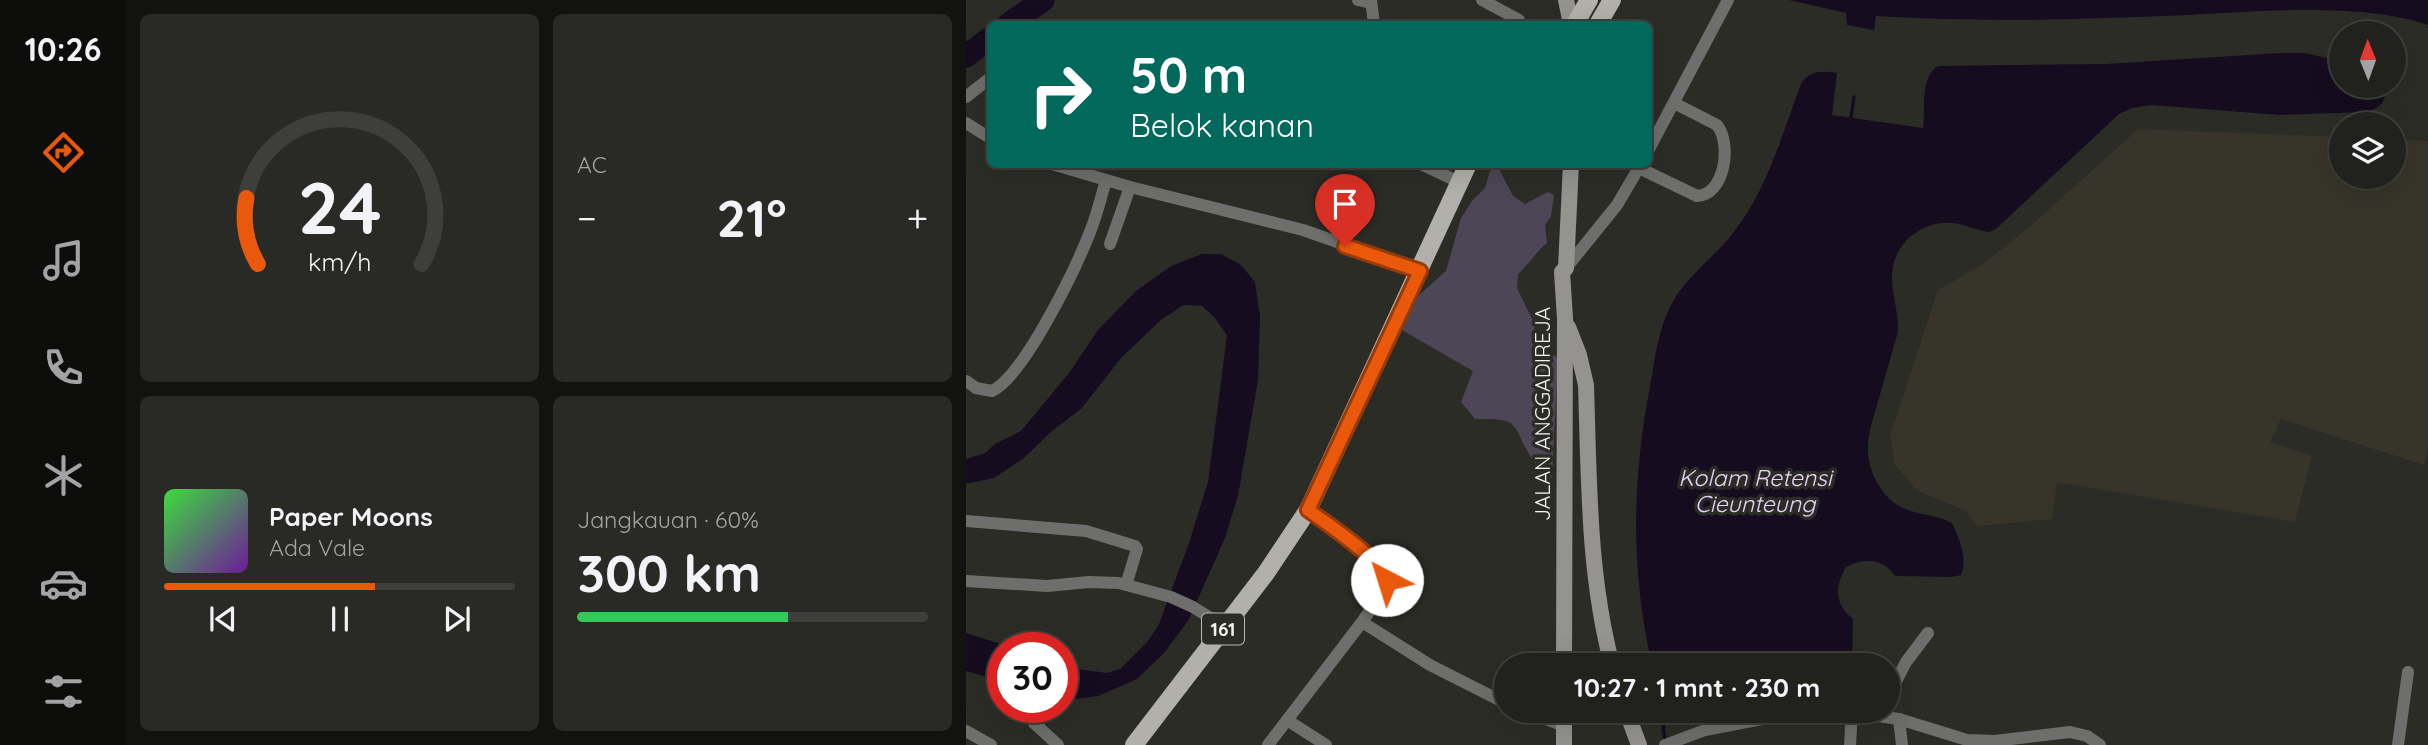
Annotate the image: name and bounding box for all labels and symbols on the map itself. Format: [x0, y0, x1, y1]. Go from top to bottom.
north arrow [2329, 21, 2406, 98]
pin [1315, 174, 1375, 246]
street label: JALAN ANGGADIREJA [1529, 307, 1555, 521]
water label: Kolam Retensi Cieunteung [1678, 463, 1835, 518]
position arrow [1350, 543, 1424, 617]
road number: 161 [1202, 614, 1244, 644]
speed limit sign: 30 [987, 632, 1078, 723]

